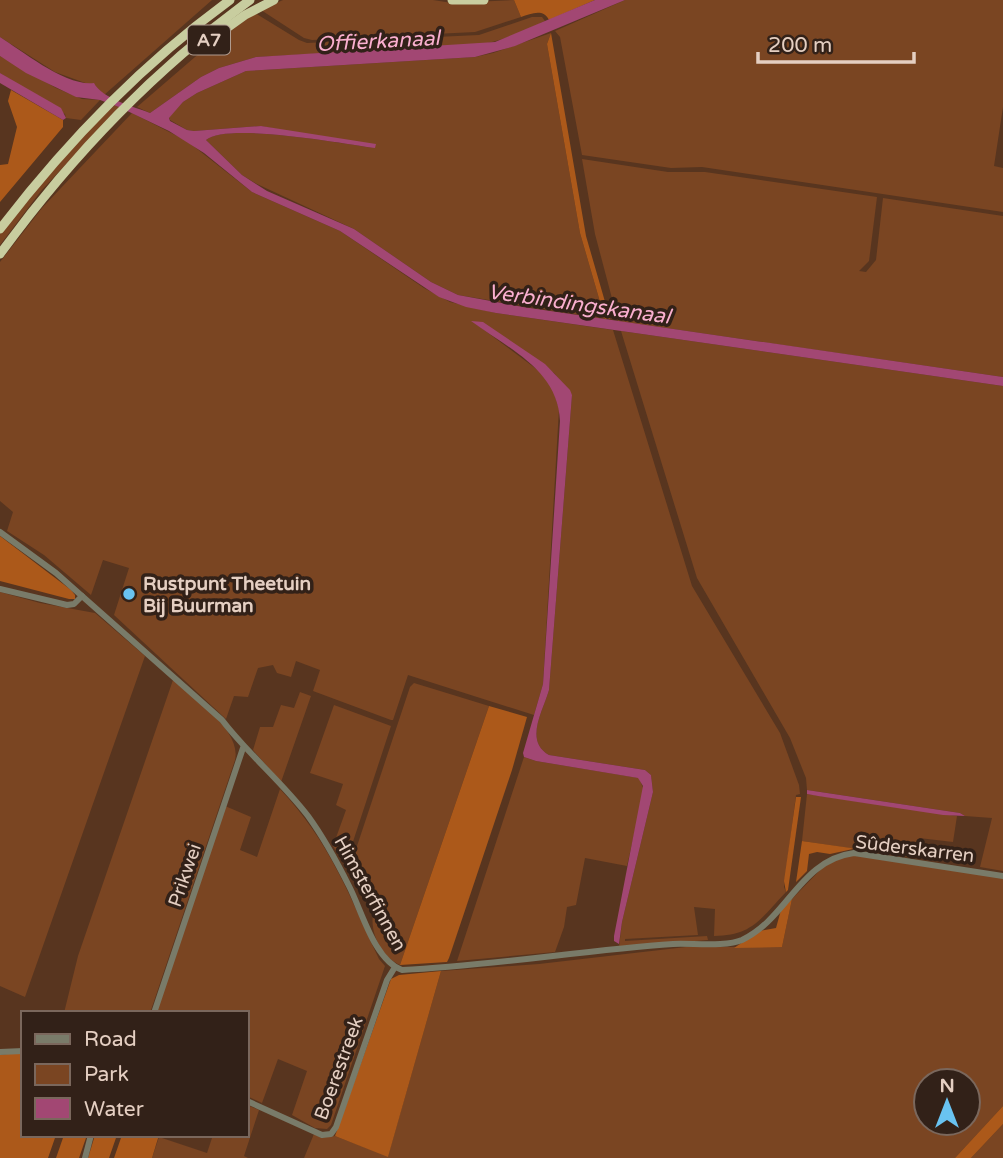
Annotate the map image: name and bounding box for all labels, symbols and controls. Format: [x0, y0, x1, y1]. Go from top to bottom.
scale bar [758, 21, 914, 65]
road number: A7 [188, 26, 230, 55]
water label: Offierkanaal [316, 26, 443, 57]
text: 200 m [768, 33, 832, 58]
water label: Verbindingskanaal [486, 279, 674, 330]
place label: Rustpunt Theetuin Bij Buurman [143, 573, 311, 618]
marker: Rustpunt Theetuin Bij Buurman [121, 586, 137, 602]
street label: Sûderskarren [854, 831, 976, 867]
street label: Himsterfinnen [329, 832, 411, 955]
street label: Prikwei [164, 841, 206, 910]
legend [21, 1011, 248, 1137]
street label: Boerestreek [310, 1014, 368, 1123]
text: Road [84, 1027, 137, 1052]
text: Park [84, 1062, 129, 1087]
north arrow [912, 1067, 982, 1137]
text: N [939, 1075, 955, 1097]
text: Water [84, 1097, 144, 1122]

